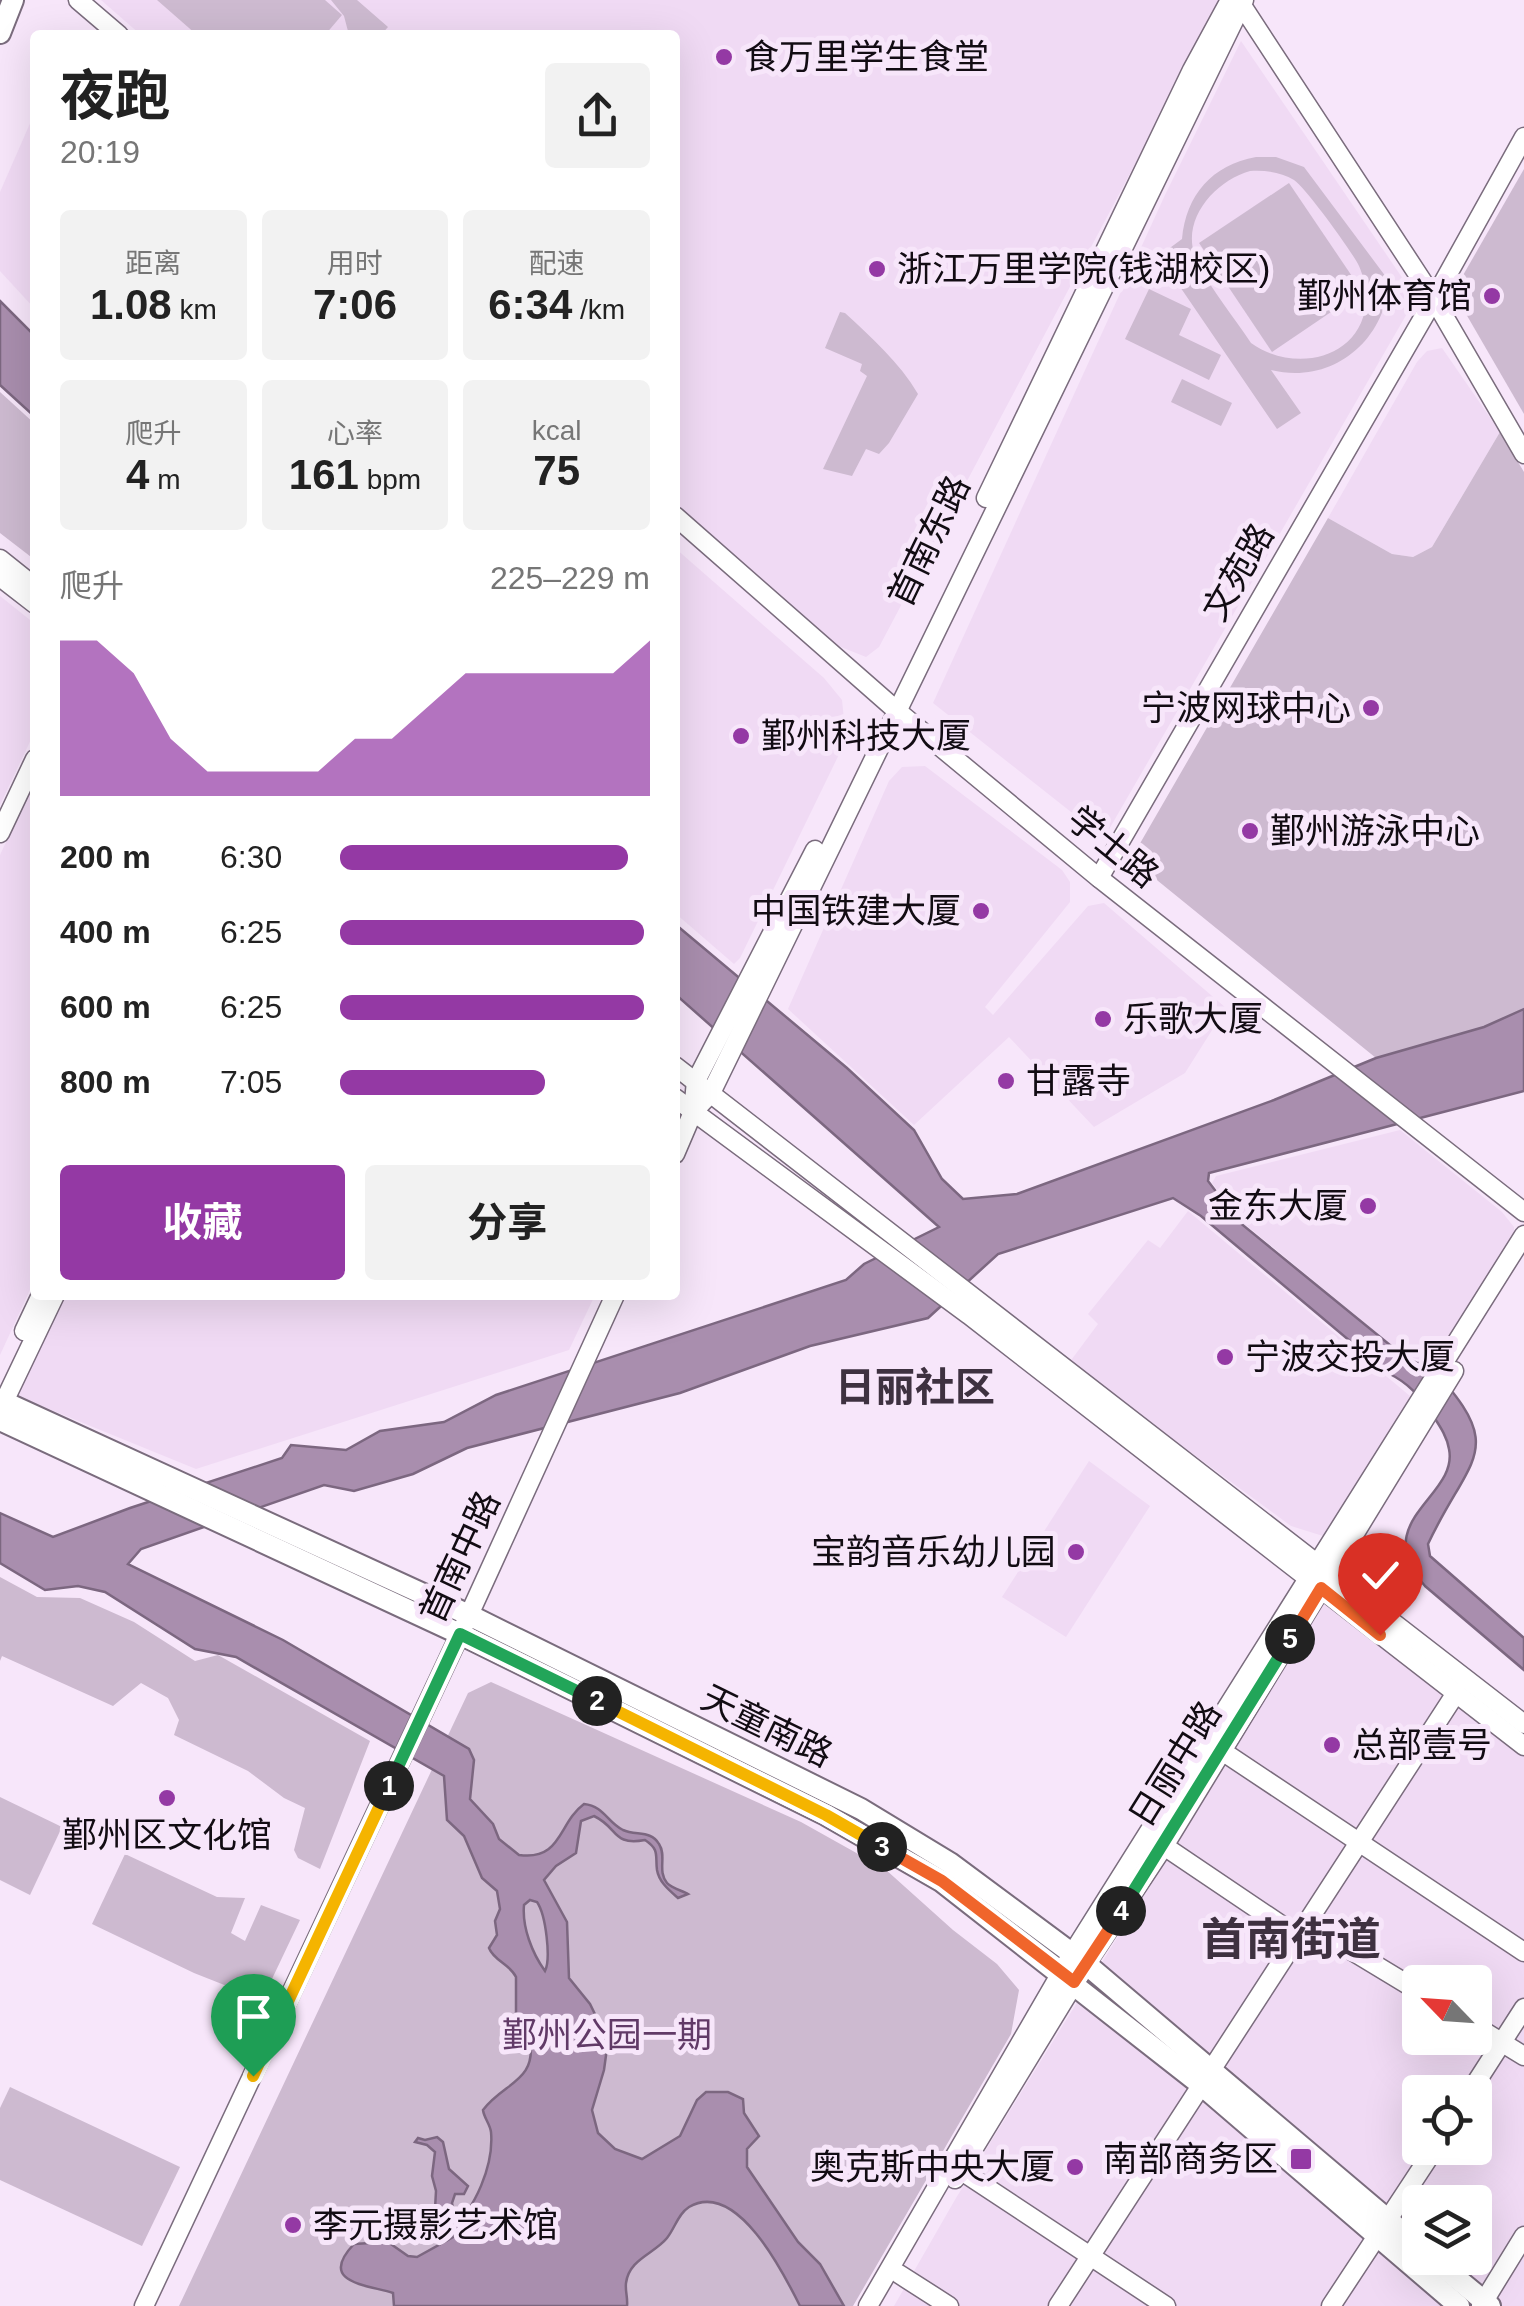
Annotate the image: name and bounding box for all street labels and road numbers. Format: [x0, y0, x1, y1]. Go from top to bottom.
street label: 首南东路 [880, 469, 977, 612]
street label: 文苑路 [1194, 517, 1281, 627]
street label: 学士路 [1060, 798, 1166, 895]
street label: 首南中路 [412, 1485, 507, 1628]
street label: 天童南路 [696, 1677, 839, 1774]
street label: 日丽中路 [1121, 1694, 1228, 1833]

